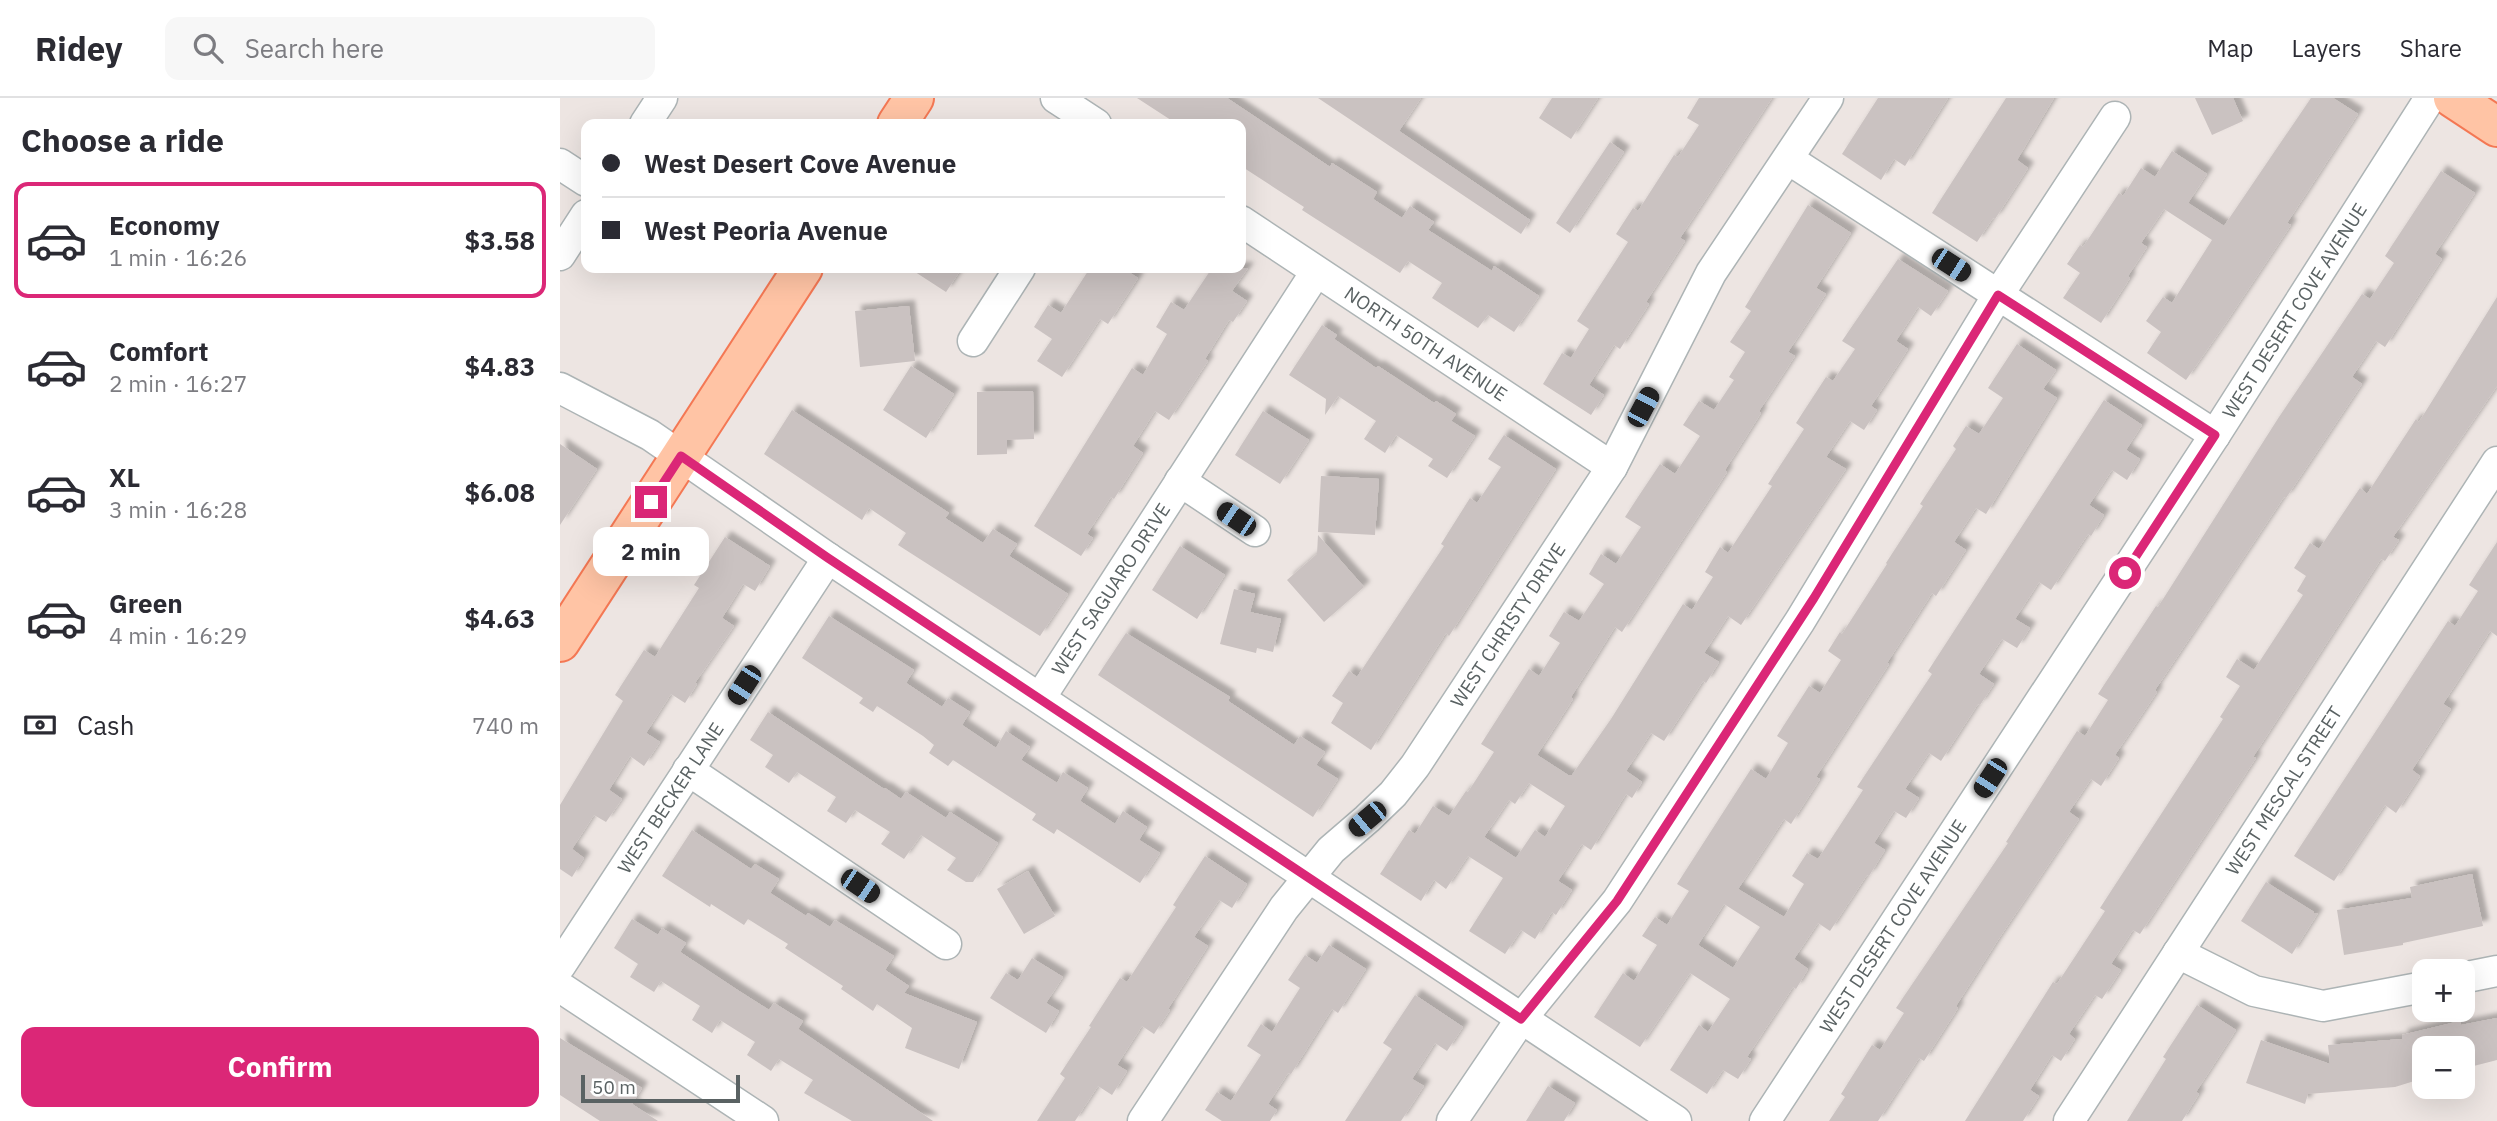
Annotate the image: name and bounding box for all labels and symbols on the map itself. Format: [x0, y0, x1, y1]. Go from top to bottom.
street label: WEST DESERT COVE AVENUE [2217, 198, 2372, 423]
car [1928, 245, 1975, 285]
street label: NORTH 50TH AVENUE [1340, 281, 1512, 406]
car [1624, 384, 1663, 430]
route end [635, 486, 667, 518]
street label: WEST SAGUARO DRIVE [1046, 498, 1175, 679]
car [1213, 499, 1260, 539]
callout: 2 min [593, 526, 709, 576]
street label: WEST CHRISTY DRIVE [1445, 538, 1571, 712]
route start [2109, 557, 2141, 589]
car [724, 662, 765, 708]
street label: WEST MESCAL STREET [2220, 701, 2347, 880]
street label: WEST BECKER LANE [612, 718, 729, 878]
car [1970, 755, 2011, 801]
car [1345, 797, 1390, 841]
street label: WEST DESERT COVE AVENUE [1814, 815, 1972, 1038]
car [837, 866, 884, 906]
scale bar [581, 1072, 740, 1104]

